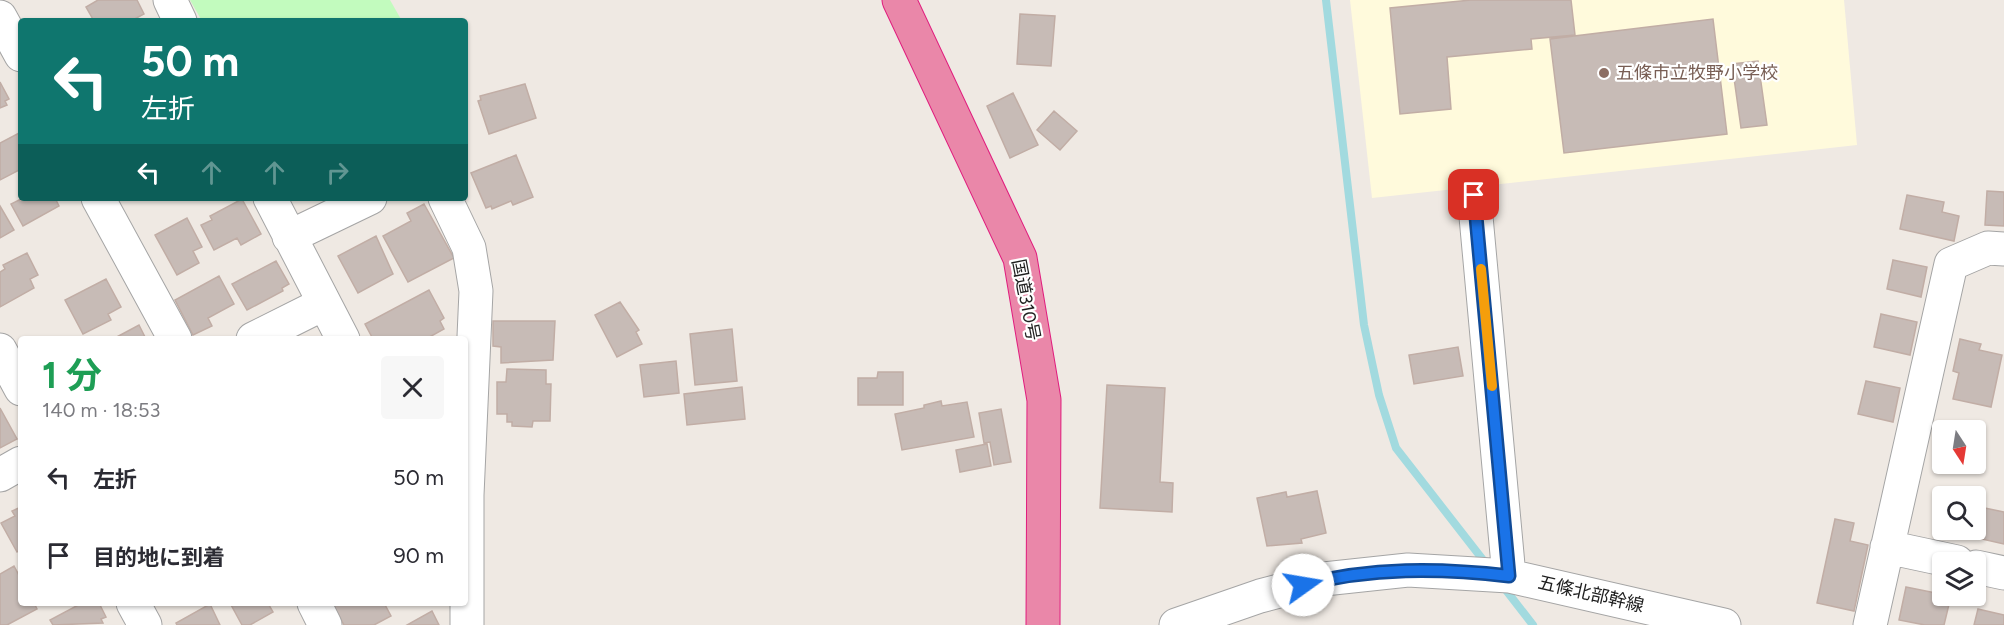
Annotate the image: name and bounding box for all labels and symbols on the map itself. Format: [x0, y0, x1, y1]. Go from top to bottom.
place label: 五條市立牧野小学校 [1616, 62, 1778, 84]
marker: 五條市立牧野小学校 [1597, 66, 1611, 80]
pin [1448, 169, 1499, 220]
street label: 国道310号 [1007, 257, 1045, 343]
north arrow [1932, 420, 1986, 474]
position arrow [1271, 553, 1335, 617]
street label: 五條北部幹線 [1536, 571, 1646, 617]

